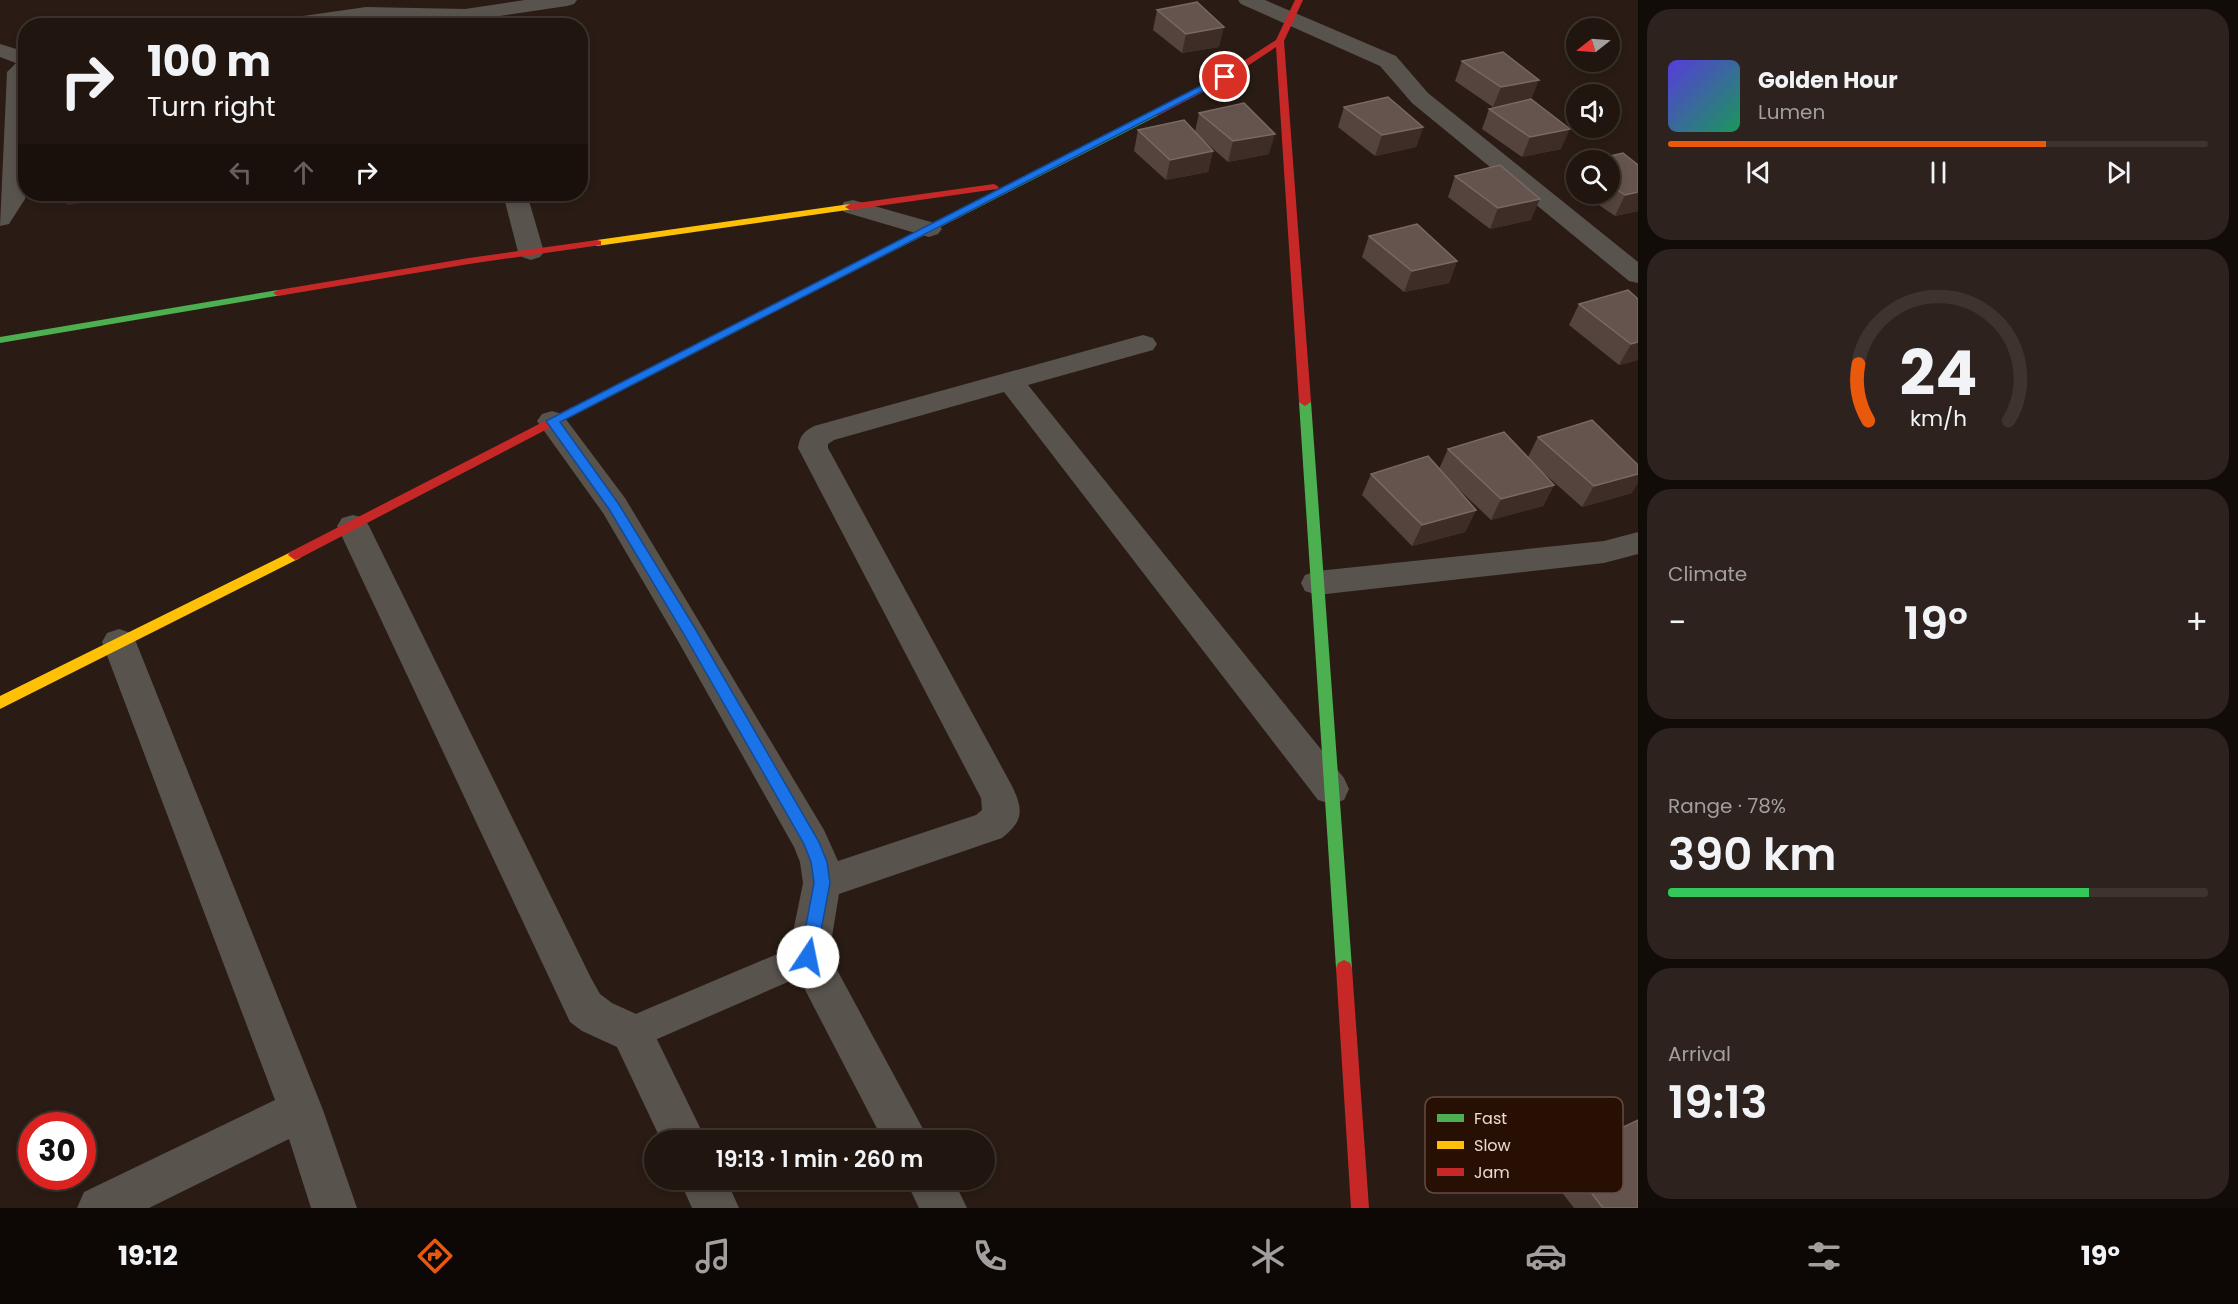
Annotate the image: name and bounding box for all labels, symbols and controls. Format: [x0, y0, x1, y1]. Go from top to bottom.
north arrow [1566, 18, 1620, 72]
map controls [1566, 18, 1620, 204]
text: 100 m [147, 32, 271, 91]
icon: right [48, 42, 126, 120]
pin [1199, 51, 1250, 102]
icon: arrive [1208, 60, 1241, 93]
text: Golden Hour [1758, 65, 1898, 96]
button: sound [1566, 84, 1620, 138]
text: Turn right [147, 88, 276, 125]
text: Lumen [1758, 98, 1825, 126]
button: search [1566, 150, 1620, 204]
icon: left [224, 156, 257, 189]
icon: ahead [287, 156, 320, 189]
icon: right [350, 156, 383, 189]
icon: previous [1742, 156, 1775, 189]
icon: pause [1922, 156, 1955, 189]
icon: next [2102, 156, 2135, 189]
text: 24 [1899, 329, 1977, 417]
text: km/h [1909, 404, 1967, 435]
text: Climate [1668, 560, 1747, 588]
text: 19° [1904, 592, 1968, 655]
text: − [1668, 599, 1686, 646]
text: + [2185, 599, 2208, 646]
text: Range · 78% [1668, 792, 1786, 820]
text: 390 km [1668, 823, 1836, 886]
position arrow [776, 925, 840, 989]
text: Arrival [1668, 1040, 1731, 1068]
text: 19:13 [1668, 1071, 1768, 1134]
legend [1425, 1097, 1623, 1193]
text: Fast [1474, 1107, 1507, 1130]
speed limit sign: 30 [18, 1112, 96, 1190]
text: Slow [1474, 1134, 1511, 1157]
text: 19:13 · 1 min · 260 m [716, 1144, 923, 1175]
text: Jam [1474, 1161, 1510, 1184]
icon: directions [414, 1235, 456, 1277]
icon: music [692, 1235, 734, 1277]
icon: phone [969, 1235, 1011, 1277]
icon: climate [1247, 1235, 1289, 1277]
icon: car [1525, 1235, 1567, 1277]
icon: filters [1803, 1235, 1845, 1277]
text: 19:12 [118, 1237, 178, 1274]
text: 19° [2081, 1237, 2120, 1274]

